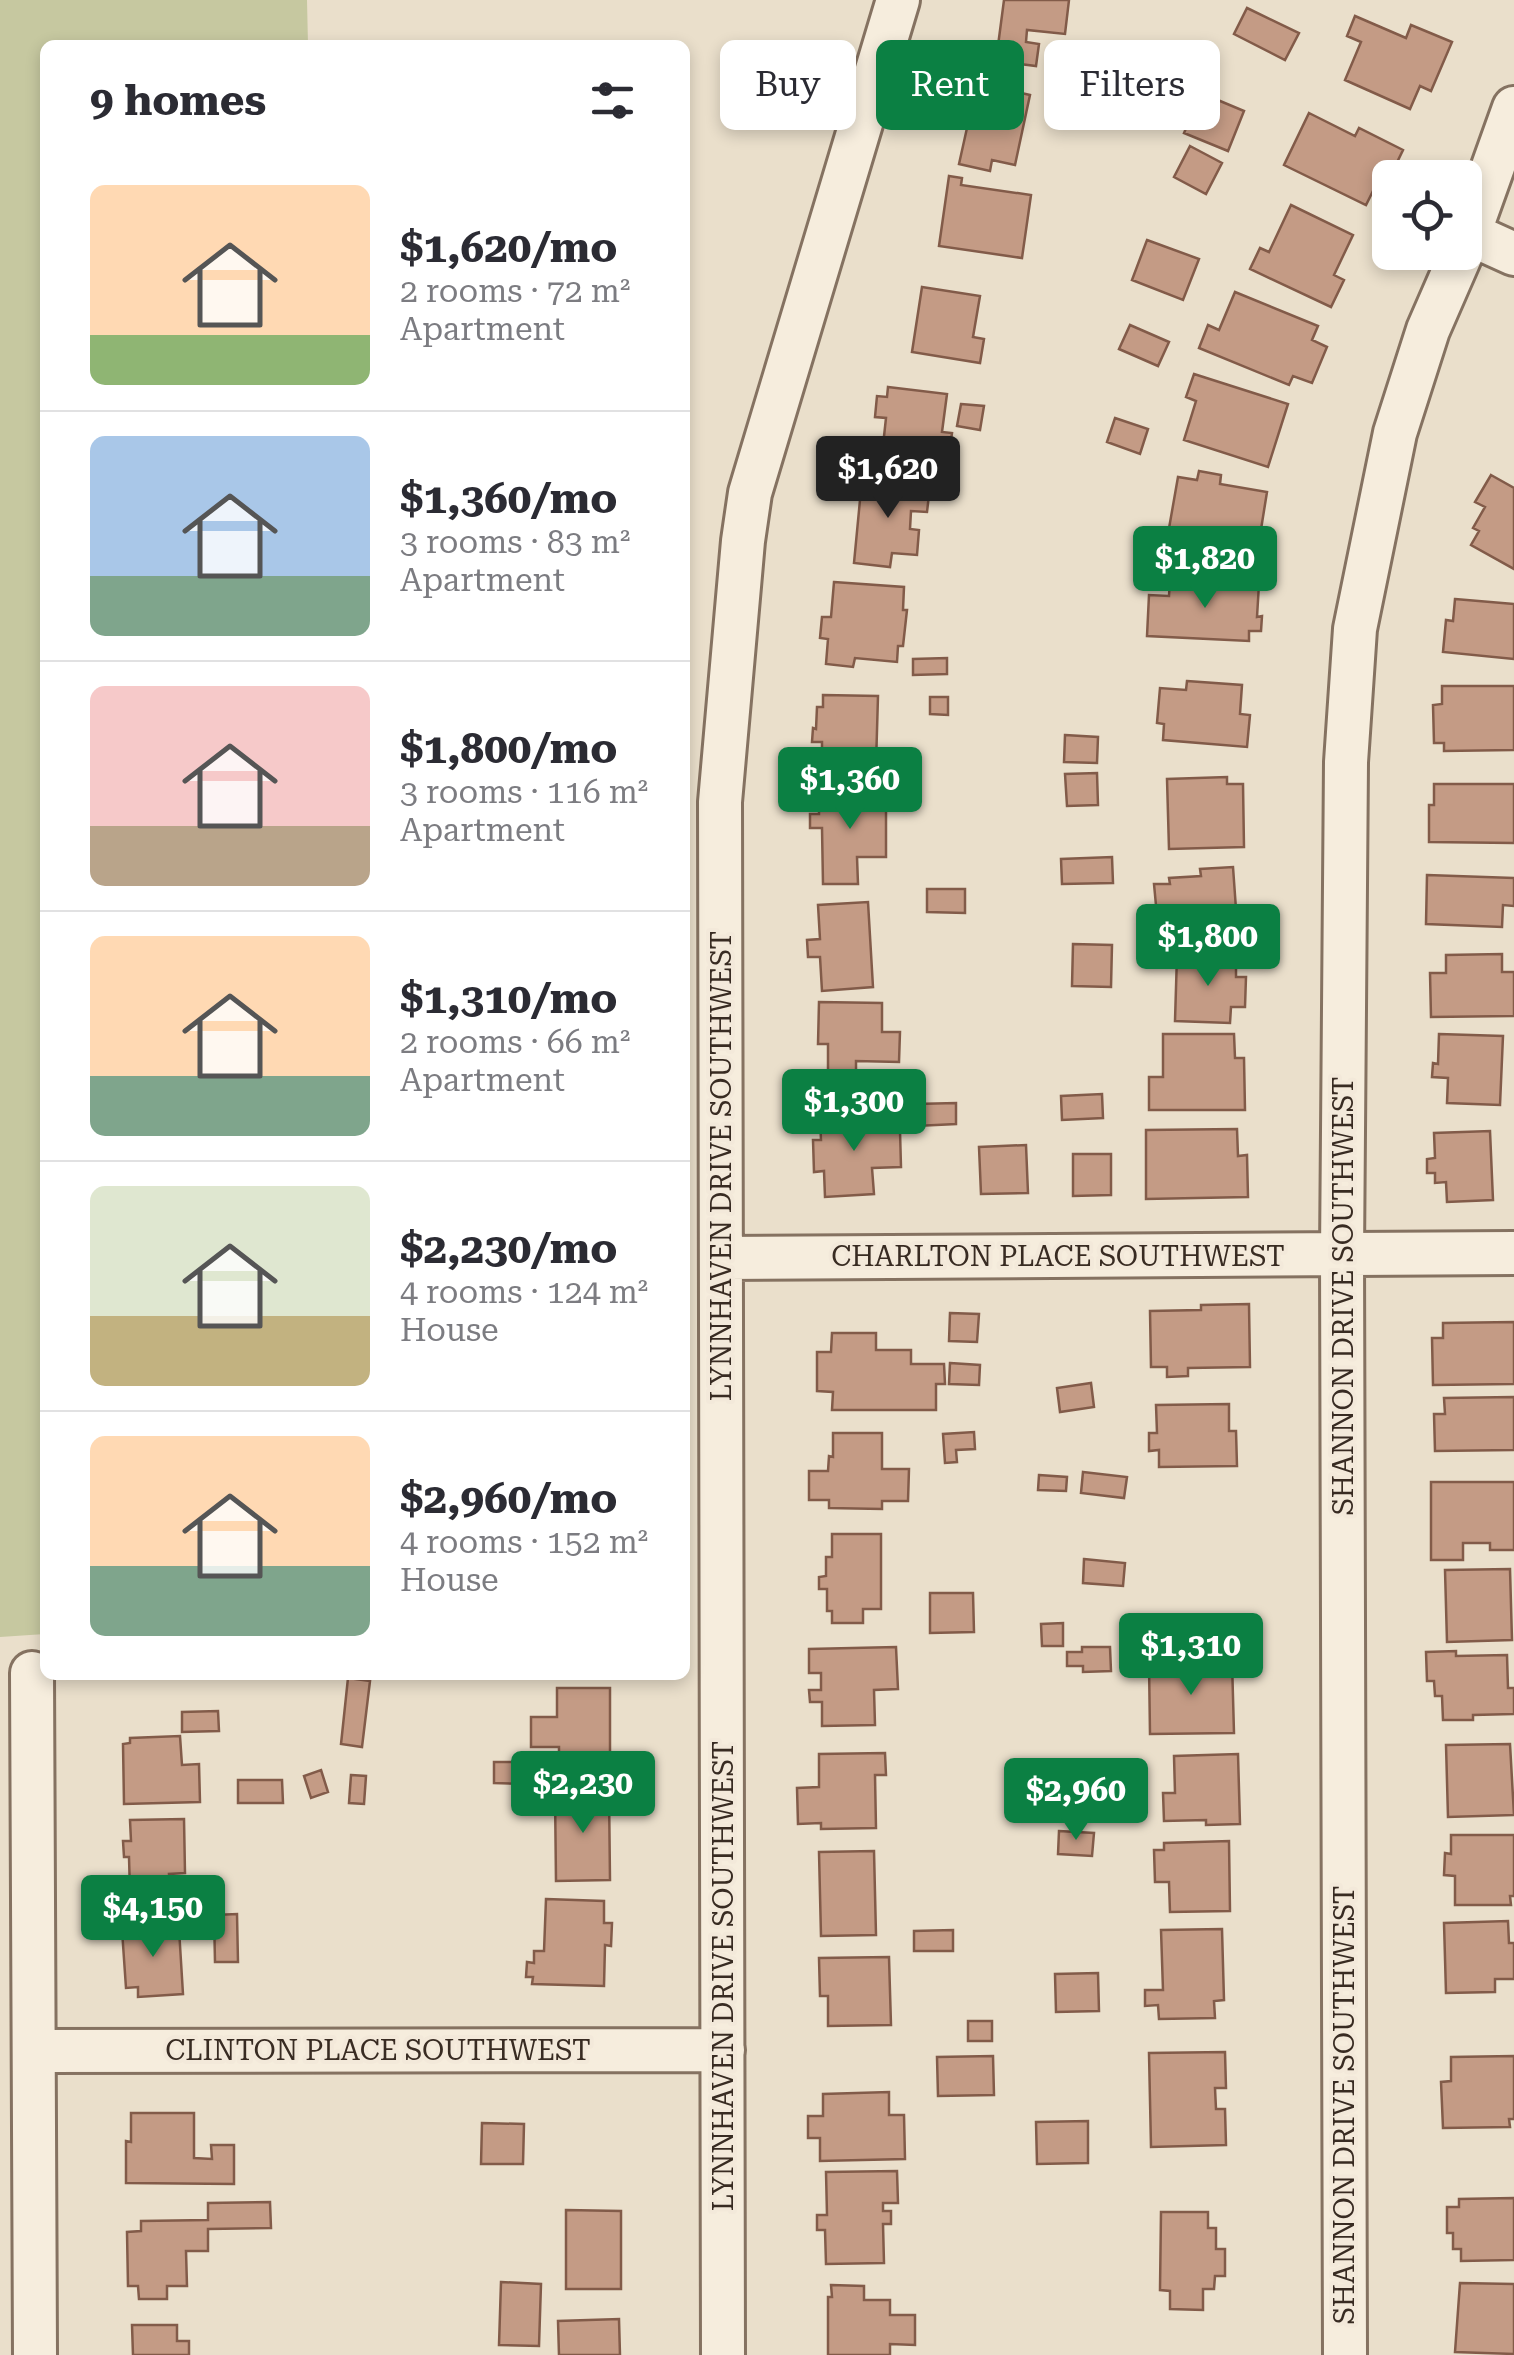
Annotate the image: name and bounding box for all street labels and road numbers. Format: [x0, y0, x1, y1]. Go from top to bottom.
street label: LYNNHAVEN DRIVE SOUTHWEST [705, 931, 738, 1401]
street label: SHANNON DRIVE SOUTHWEST [1327, 1076, 1360, 1516]
street label: CHARLTON PLACE SOUTHWEST [831, 1240, 1285, 1273]
street label: LYNNHAVEN DRIVE SOUTHWEST [707, 1741, 740, 2211]
street label: SHANNON DRIVE SOUTHWEST [1328, 1885, 1361, 2325]
street label: CLINTON PLACE SOUTHWEST [165, 2034, 591, 2067]

